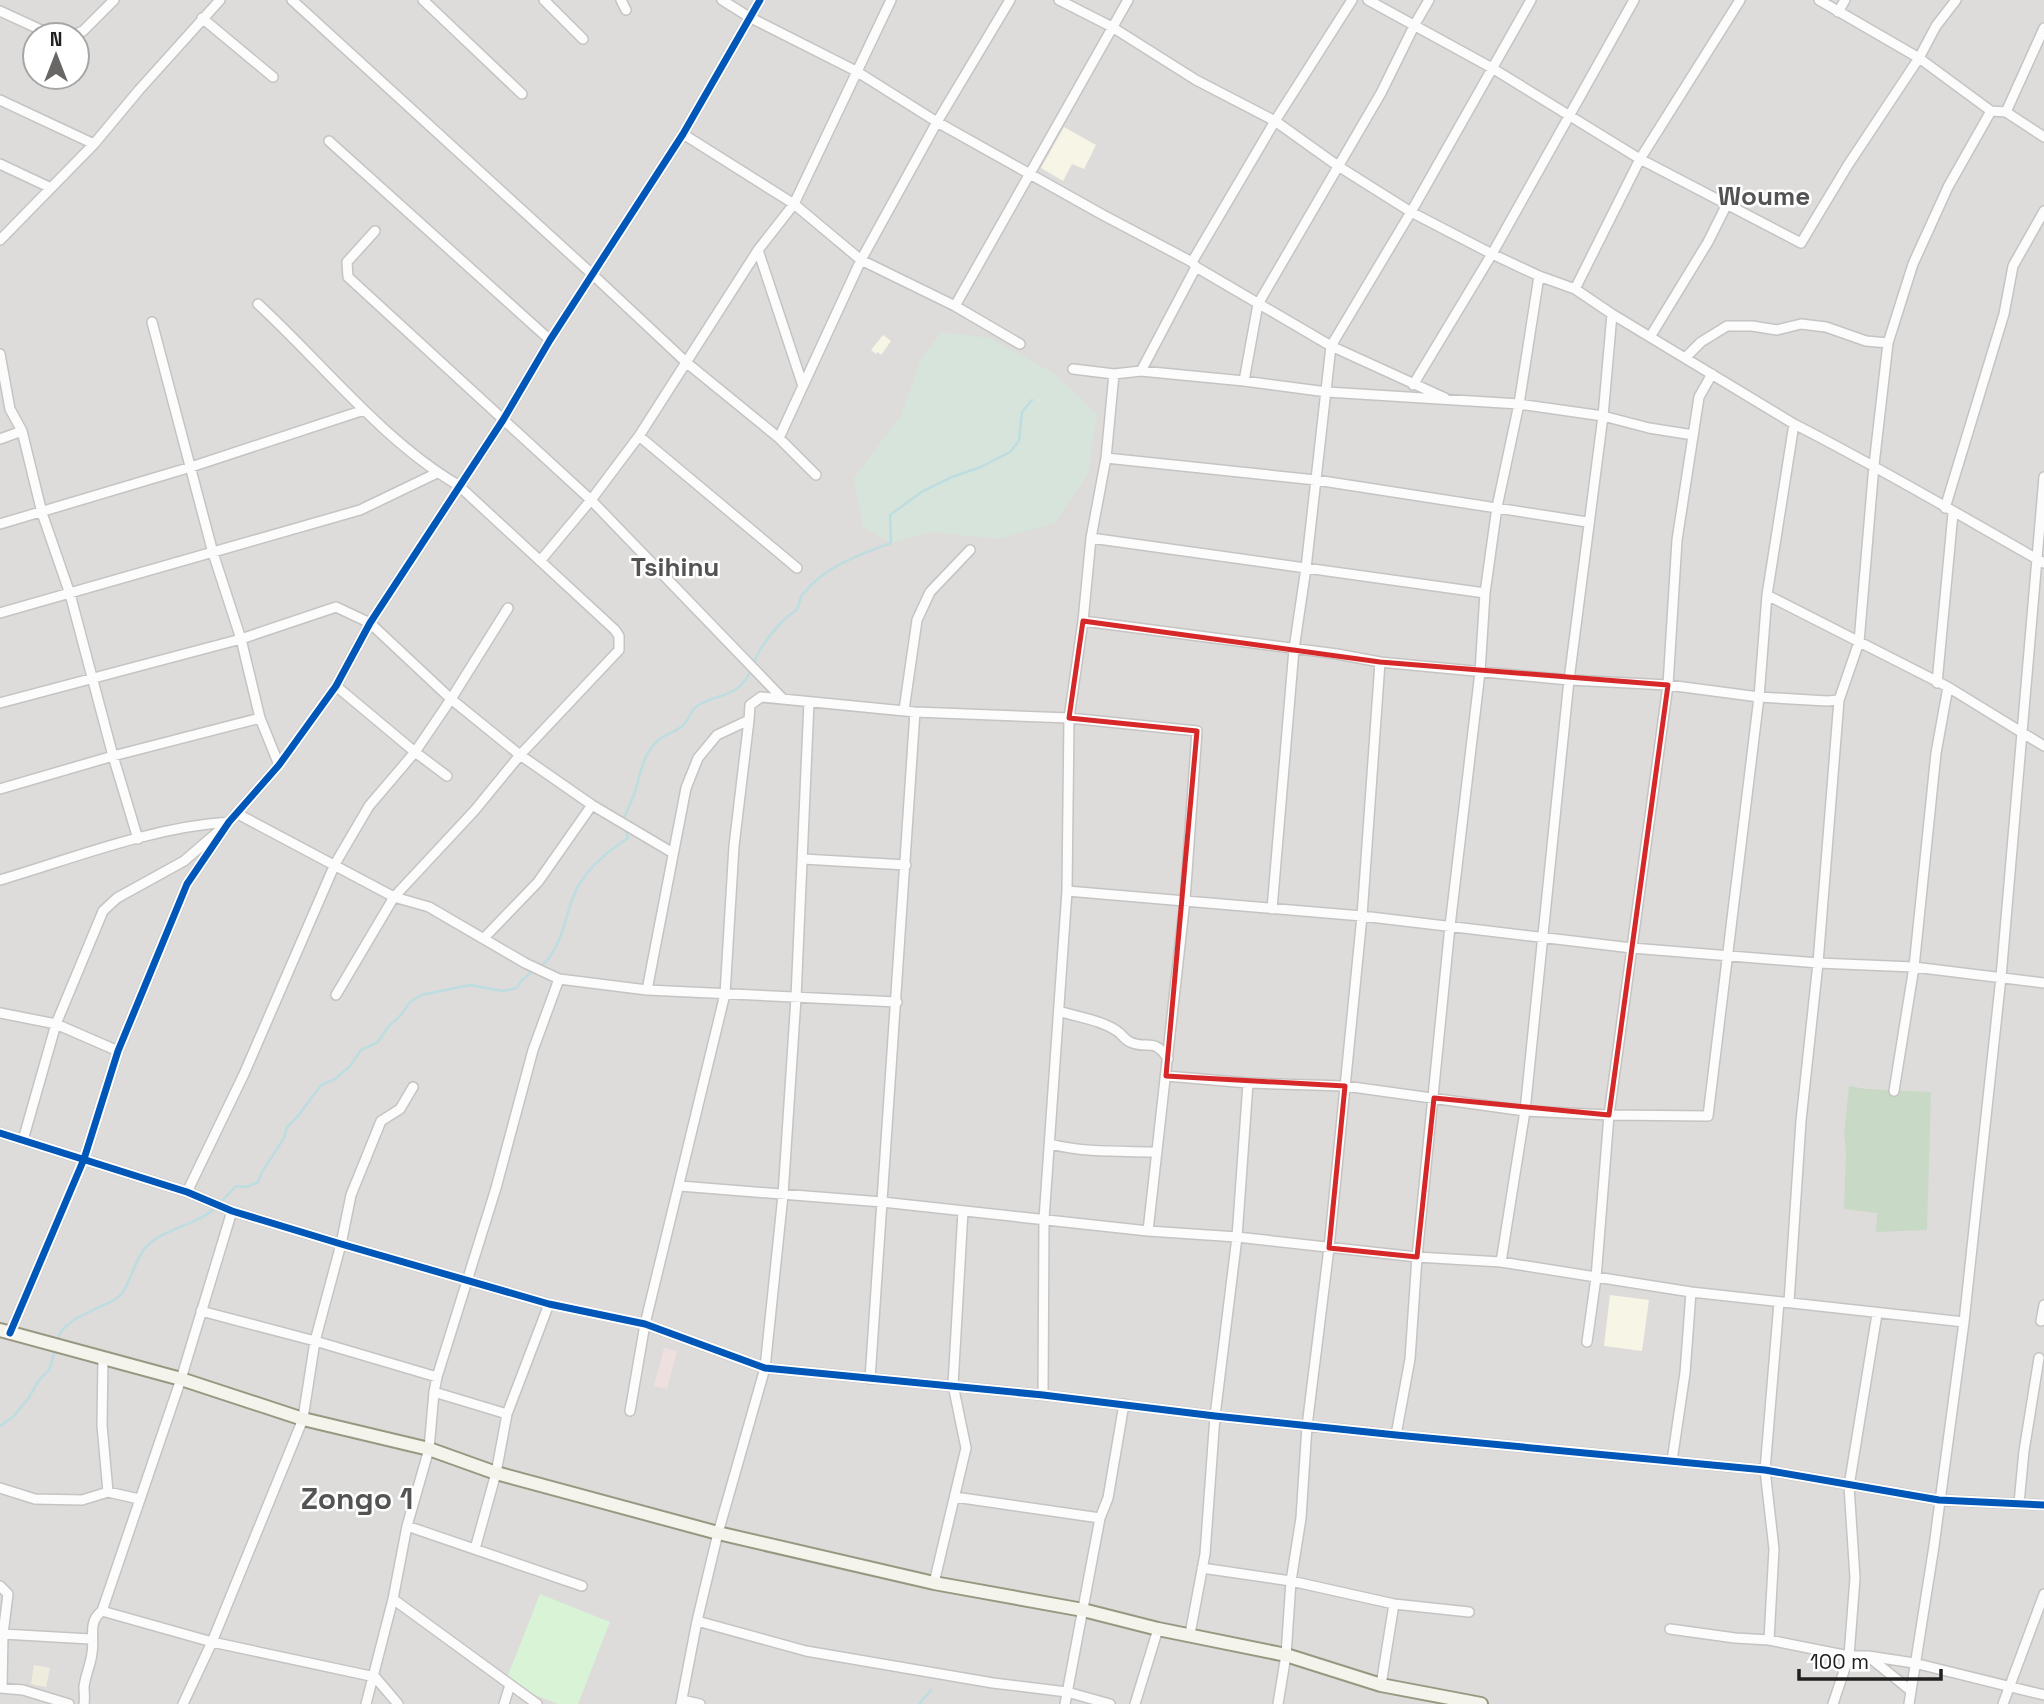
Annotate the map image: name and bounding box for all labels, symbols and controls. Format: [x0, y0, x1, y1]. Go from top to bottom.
north arrow [21, 21, 91, 91]
text: N [50, 27, 62, 52]
district label: Woume [1718, 179, 1810, 213]
district label: Tsihinu [631, 550, 719, 584]
district label: Zongo 1 [301, 1479, 413, 1518]
scale bar [1799, 1638, 1941, 1682]
text: 100 m [1810, 1648, 1869, 1675]

